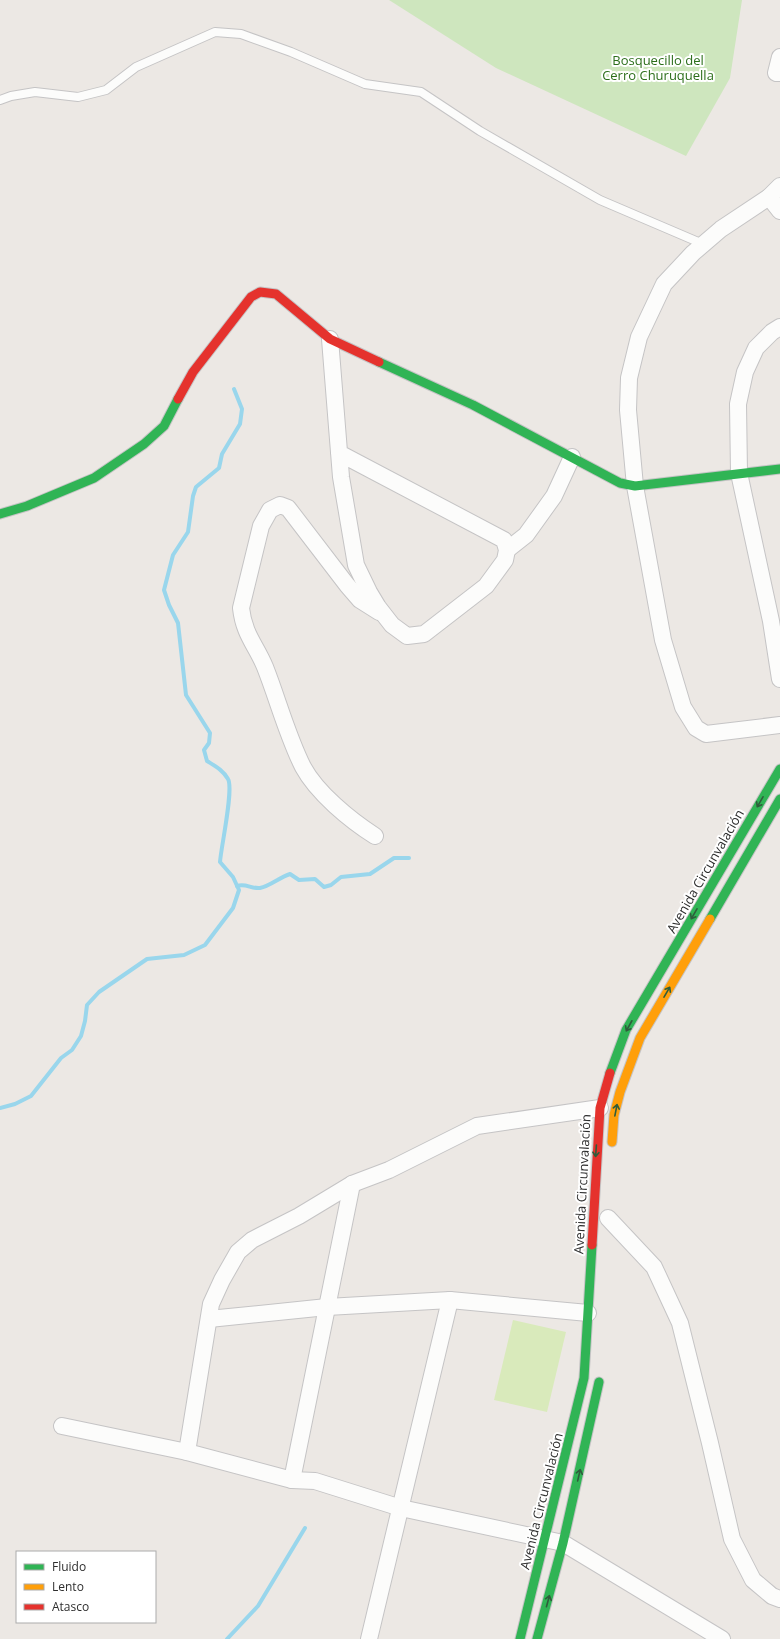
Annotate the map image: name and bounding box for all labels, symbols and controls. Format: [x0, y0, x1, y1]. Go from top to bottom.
park label: Bosquecillo del Cerro Churuquella [602, 51, 714, 84]
one-way arrow [756, 796, 764, 808]
street label: Avenida Circunvalación [662, 806, 748, 936]
one-way arrow [690, 908, 698, 920]
one-way arrow [663, 987, 671, 998]
one-way arrow [624, 1020, 632, 1032]
one-way arrow [612, 1104, 620, 1117]
street label: Avenida Circunvalación [569, 1113, 595, 1255]
one-way arrow [593, 1144, 600, 1157]
street label: Avenida Circunvalación [515, 1431, 567, 1571]
one-way arrow [575, 1469, 583, 1482]
legend [16, 1551, 156, 1623]
text: Fluido [52, 1558, 86, 1575]
text: Lento [52, 1578, 84, 1595]
one-way arrow [544, 1595, 552, 1608]
text: Atasco [52, 1598, 89, 1615]

